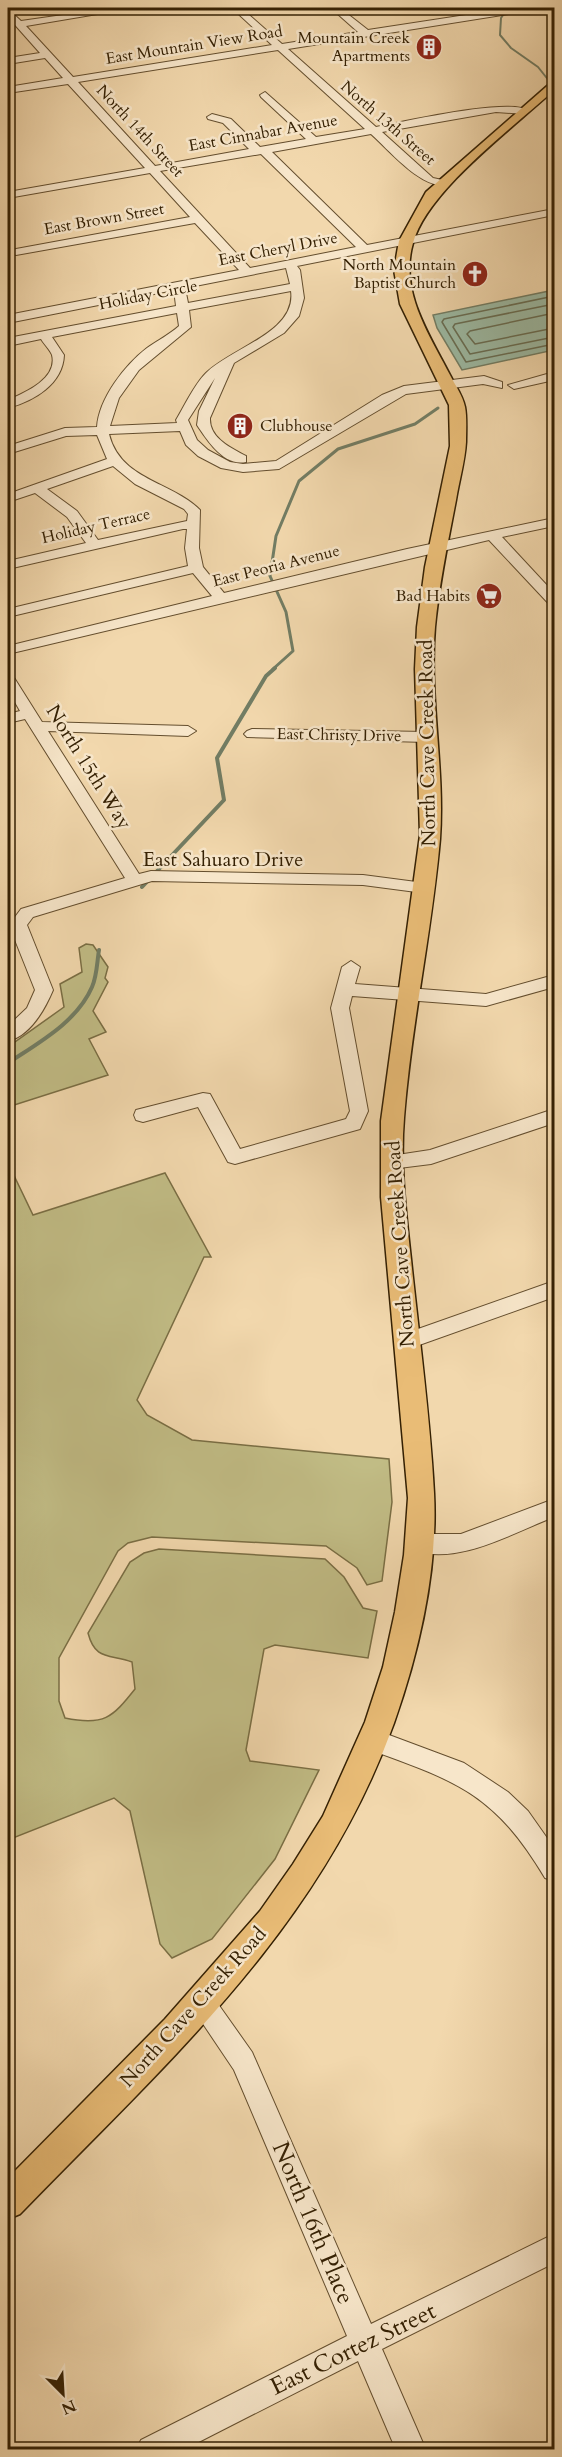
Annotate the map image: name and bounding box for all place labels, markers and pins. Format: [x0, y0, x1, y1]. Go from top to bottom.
place label: Mountain Creek Apartments [297, 27, 410, 67]
building icon: Mountain Creek Apartments [414, 32, 444, 62]
place label: North Mountain Baptist Church [343, 254, 456, 294]
church icon: North Mountain Baptist Church [460, 259, 490, 289]
building icon: Clubhouse [225, 411, 255, 441]
place label: Clubhouse [260, 415, 333, 437]
supermarket icon: Bad Habits [474, 581, 504, 611]
place label: Bad Habits [396, 585, 470, 607]

